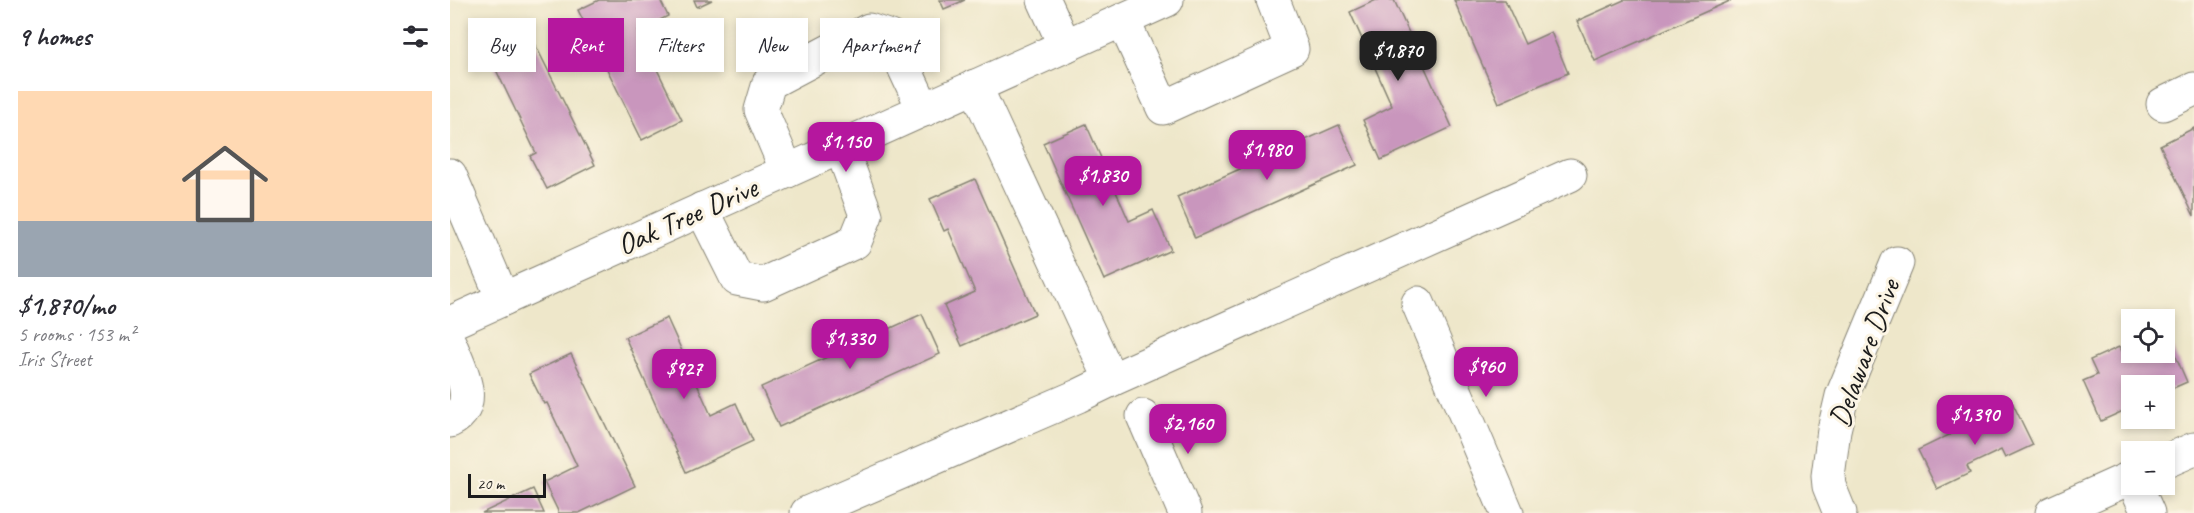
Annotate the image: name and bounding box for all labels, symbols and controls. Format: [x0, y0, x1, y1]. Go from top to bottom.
chip: Buy [468, 18, 536, 72]
chip: Rent [548, 18, 624, 72]
chip: Filters [636, 18, 724, 72]
chip: New [736, 18, 808, 72]
chip: Apartment [820, 18, 940, 72]
text: 9 homes [18, 20, 91, 53]
icon: filters [399, 20, 432, 53]
pin: $1,870 [1349, 31, 1447, 82]
text: $1,870 [1374, 38, 1422, 63]
pin: $1,150 [797, 122, 895, 173]
text: $1,150 [822, 129, 870, 154]
icon: home [171, 130, 279, 238]
pin: $1,980 [1218, 130, 1316, 181]
text: $1,980 [1243, 137, 1291, 162]
pin: $1,830 [1054, 156, 1152, 207]
text: $1,830 [1079, 163, 1127, 188]
street label: Oak Tree Drive [611, 167, 765, 264]
street label: Delaware Drive [1820, 272, 1909, 432]
text: $1,870/mo [18, 289, 115, 322]
map controls [2121, 309, 2175, 495]
button: locate [2121, 309, 2175, 363]
pin: $1,330 [801, 319, 899, 370]
text: 5 rooms · 153 m² [18, 322, 135, 347]
text: $1,330 [826, 326, 874, 351]
text: Iris Street [18, 347, 92, 372]
pin: $960 [1450, 347, 1522, 398]
pin: $927 [648, 349, 720, 400]
text: $960 [1468, 354, 1504, 379]
text: $927 [666, 356, 702, 381]
button: + [2121, 375, 2175, 429]
pin: $1,390 [1926, 395, 2024, 446]
text: $1,390 [1951, 402, 1999, 427]
pin: $2,160 [1139, 404, 1237, 455]
text: $2,160 [1163, 411, 1213, 436]
button: − [2121, 441, 2175, 495]
scale bar [468, 471, 546, 498]
text: 20 m [477, 474, 504, 494]

